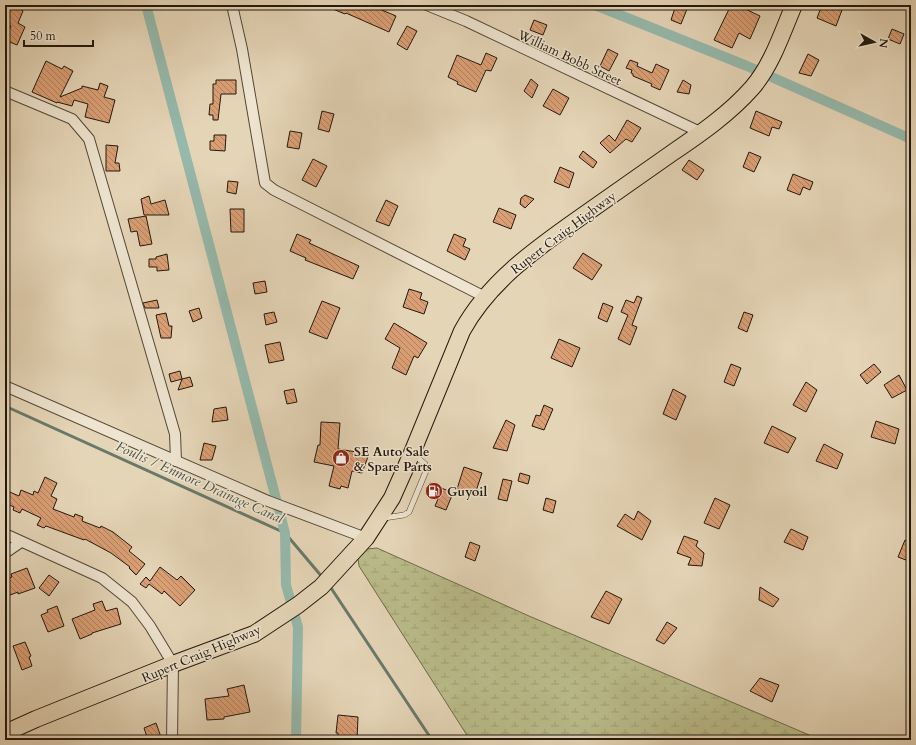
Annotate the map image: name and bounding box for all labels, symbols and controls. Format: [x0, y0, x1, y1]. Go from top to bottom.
scale bar [24, 22, 93, 48]
north arrow [854, 22, 894, 62]
street label: William Bobb Street [514, 25, 625, 90]
text: 50 m [30, 28, 57, 44]
text: N [875, 38, 891, 50]
street label: Rupert Craig Highway [507, 187, 620, 278]
water label: Foulis / Enmore Drainage Canal [113, 437, 288, 529]
place label: SE Auto Sale & Spare Parts [354, 443, 432, 476]
shop icon: SE Auto Sale & Spare Parts [331, 448, 351, 468]
fuel station icon: Guyoil [424, 481, 444, 501]
place label: Guyoil [447, 483, 487, 501]
street label: Rupert Craig Highway [139, 621, 264, 687]

